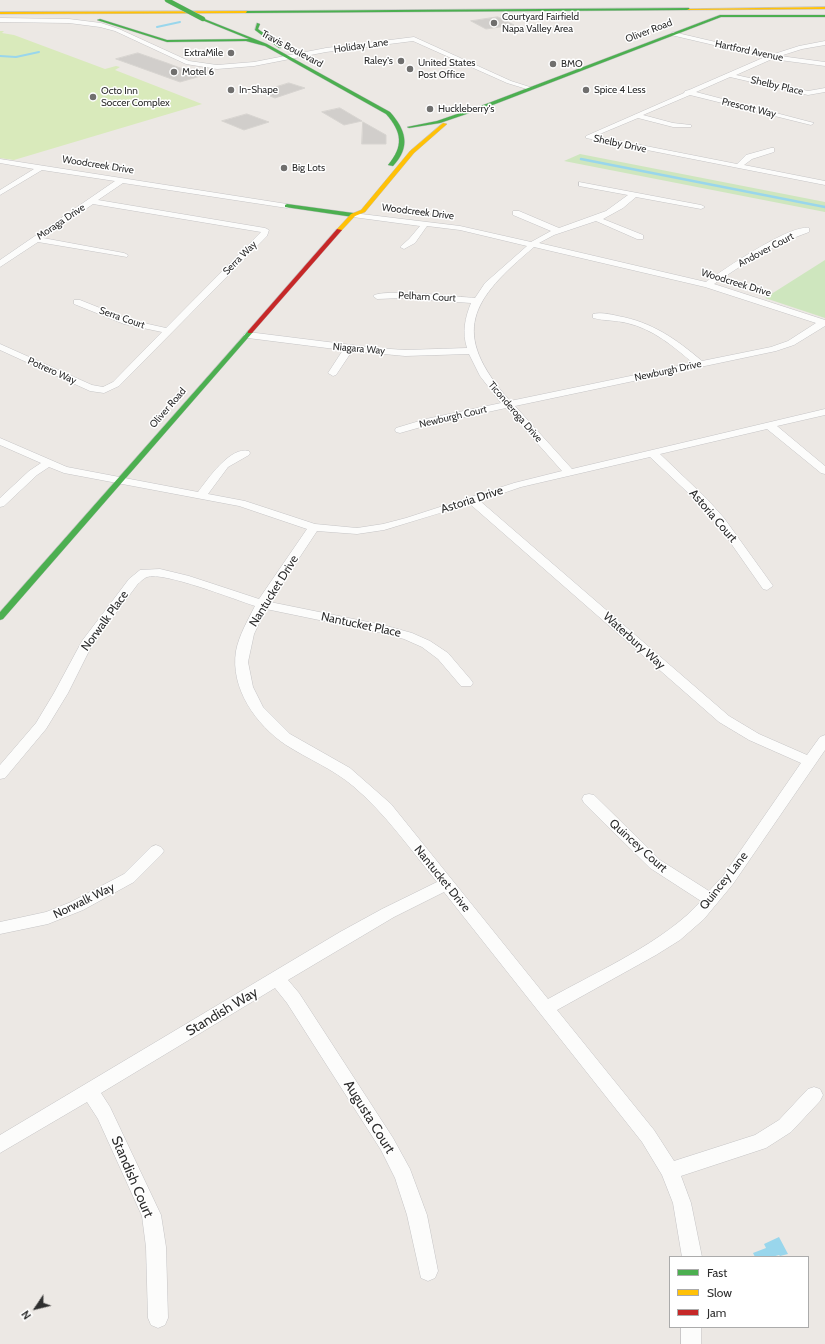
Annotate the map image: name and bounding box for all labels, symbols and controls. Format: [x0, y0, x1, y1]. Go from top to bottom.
place label: Courtyard Fairfield Napa Valley Area [502, 11, 579, 34]
street label: Oliver Road [624, 17, 674, 45]
marker: Courtyard Fairfield Napa Valley Area [489, 18, 499, 28]
street label: Travis Boulevard [259, 28, 325, 70]
street label: Holiday Lane [333, 36, 389, 56]
street label: Hartford Avenue [714, 38, 784, 64]
place label: ExtraMile [184, 47, 223, 59]
marker: ExtraMile [226, 48, 236, 58]
place label: Raley's [364, 55, 393, 67]
marker: Raley's [396, 56, 406, 66]
place label: United States Post Office [418, 57, 475, 80]
place label: BMO [561, 58, 583, 70]
marker: BMO [548, 59, 558, 69]
marker: United States Post Office [405, 64, 415, 74]
place label: Motel 6 [182, 66, 214, 78]
marker: Motel 6 [169, 67, 179, 77]
street label: Shelby Place [749, 74, 805, 98]
place label: In-Shape [239, 84, 278, 96]
place label: Spice 4 Less [594, 84, 646, 96]
place label: Octo Inn Soccer Complex [101, 85, 170, 108]
marker: In-Shape [226, 85, 236, 95]
marker: Spice 4 Less [581, 85, 591, 95]
marker: Octo Inn Soccer Complex [88, 92, 98, 102]
street label: Prescott Way [721, 95, 777, 121]
place label: Huckleberry's [438, 103, 494, 115]
marker: Huckleberry's [425, 104, 435, 114]
street label: Shelby Drive [592, 133, 648, 155]
street label: Woodcreek Drive [61, 153, 135, 177]
place label: Big Lots [292, 162, 325, 174]
marker: Big Lots [279, 163, 289, 173]
street label: Moraga Drive [34, 201, 88, 243]
street label: Woodcreek Drive [381, 202, 455, 222]
street label: Andover Court [736, 230, 796, 270]
street label: Serra Way [221, 239, 259, 277]
street label: Woodcreek Drive [700, 267, 772, 299]
street label: Pelham Court [398, 290, 456, 304]
street label: Serra Court [98, 305, 146, 331]
street label: Niagara Way [332, 341, 386, 357]
street label: Potrero Way [26, 355, 78, 387]
street label: Newburgh Drive [633, 358, 703, 384]
street label: Ticonderoga Drive [485, 379, 545, 445]
street label: Oliver Road [147, 386, 189, 430]
street label: Newburgh Court [418, 403, 488, 431]
street label: Astoria Drive [439, 483, 505, 517]
street label: Astoria Court [686, 486, 740, 546]
street label: Nantucket Drive [246, 553, 302, 629]
street label: Norwalk Place [78, 588, 132, 654]
street label: Nantucket Place [320, 609, 402, 641]
street label: Waterbury Way [600, 609, 668, 673]
street label: Quincey Court [606, 816, 670, 876]
street label: Nantucket Drive [411, 843, 473, 915]
street label: Quincey Lane [697, 849, 751, 913]
street label: Norwalk Way [51, 880, 117, 922]
street label: Standish Way [183, 984, 261, 1040]
street label: Augusta Court [340, 1077, 398, 1157]
street label: Standish Court [107, 1134, 157, 1220]
legend [669, 1256, 809, 1328]
text: Fast [707, 1265, 727, 1280]
text: Slow [707, 1285, 732, 1300]
north arrow [16, 1288, 56, 1328]
text: Jam [707, 1305, 726, 1320]
text: N [18, 1308, 34, 1322]

